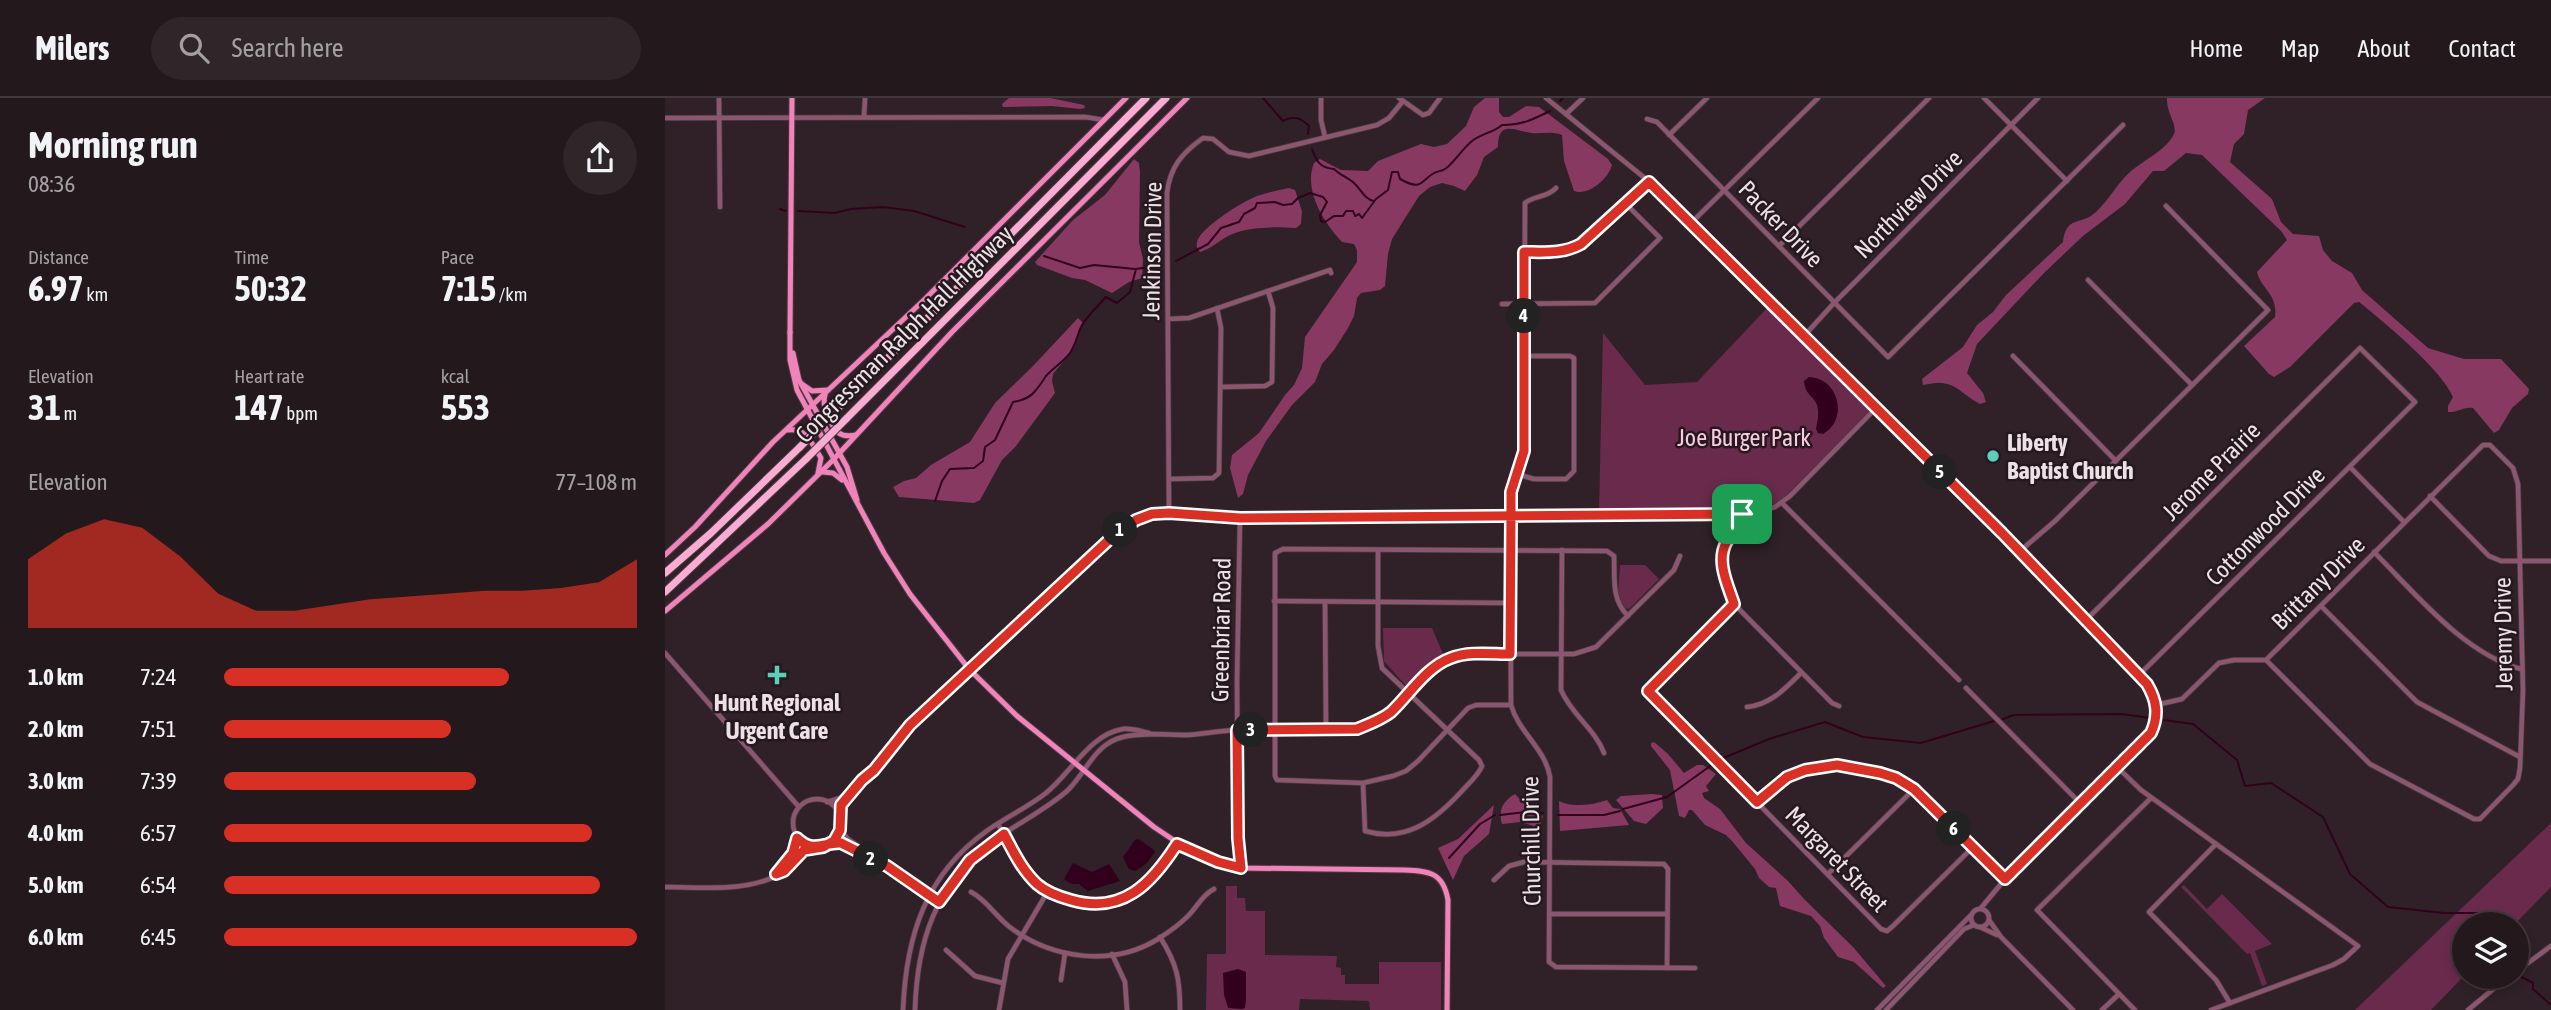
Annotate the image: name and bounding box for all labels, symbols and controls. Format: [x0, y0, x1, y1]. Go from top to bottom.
search box [151, 17, 641, 80]
text: Milers [35, 29, 109, 67]
icon: search [175, 29, 213, 67]
text: Search here [231, 33, 344, 63]
text: Home [2189, 35, 2243, 62]
text: Map [2281, 35, 2319, 62]
text: About [2357, 35, 2410, 62]
text: Contact [2448, 35, 2516, 62]
button: share [563, 121, 637, 195]
text: Morning run [28, 123, 198, 166]
street label: Northview Drive [1849, 145, 1967, 263]
text: 08:36 [28, 171, 75, 197]
street label: Packer Drive [1733, 175, 1829, 273]
street label: Jenkinson Drive [1137, 182, 1167, 320]
street label: Congressman Ralph Hall Highway [790, 220, 1018, 448]
text: Distance [28, 246, 89, 268]
text: Time [234, 246, 269, 268]
text: Pace [441, 246, 474, 268]
text: 6.97 [28, 268, 84, 308]
text: 50:32 [234, 268, 307, 308]
text: 7:15 [441, 268, 496, 308]
text: km [84, 283, 108, 305]
text: /km [496, 283, 527, 305]
pin: 4 [1507, 298, 1541, 333]
text: 4 [1519, 304, 1528, 326]
text: Elevation [28, 365, 94, 387]
text: Heart rate [234, 365, 304, 387]
text: kcal [441, 365, 470, 387]
text: 31 [28, 387, 61, 427]
text: 147 [234, 387, 284, 427]
text: 553 [441, 387, 490, 427]
text: m [61, 402, 77, 424]
text: bpm [284, 402, 318, 424]
street label: Jerome Prairie [2157, 417, 2265, 525]
park label: Joe Burger Park [1677, 424, 1811, 451]
place label: Liberty Baptist Church [2007, 429, 2134, 484]
marker: Liberty Baptist Church [1985, 448, 2001, 464]
pin: 5 [1923, 454, 1957, 490]
text: 5 [1935, 460, 1944, 482]
street label: Cottonwood Drive [2200, 461, 2330, 591]
text: Elevation [28, 469, 108, 495]
text: 77–108 m [555, 469, 637, 495]
pin [1712, 484, 1772, 544]
icon: arrive [1723, 495, 1761, 533]
pin: 1 [1103, 512, 1137, 548]
text: 1 [1115, 518, 1124, 540]
street label: Brittany Drive [2266, 531, 2370, 635]
street label: Greenbriar Road [1206, 558, 1236, 702]
street label: Jeremy Drive [2489, 577, 2517, 691]
text: 1.0 km [28, 664, 84, 690]
text: 7:24 [140, 664, 177, 690]
marker: Hunt Regional Urgent Care [767, 665, 787, 685]
place label: Hunt Regional Urgent Care [714, 689, 841, 744]
pin: 3 [1233, 712, 1269, 748]
text: 2.0 km [28, 716, 84, 742]
text: 7:51 [140, 716, 177, 742]
text: 3 [1246, 718, 1255, 740]
text: 3.0 km [28, 768, 84, 794]
text: 7:39 [140, 768, 177, 794]
street label: Churchill Drive [1516, 776, 1546, 906]
street label: Margaret Street [1780, 801, 1894, 917]
pin: 6 [1937, 812, 1971, 846]
text: 6 [1949, 817, 1958, 839]
text: 4.0 km [28, 820, 84, 846]
text: 6:57 [140, 820, 177, 846]
pin: 2 [853, 842, 889, 876]
text: 2 [866, 847, 875, 869]
text: 5.0 km [28, 872, 84, 898]
text: 6:54 [140, 872, 177, 898]
map controls [2452, 912, 2529, 989]
button: layers [2452, 912, 2529, 989]
text: 6.0 km [28, 924, 84, 950]
text: 6:45 [140, 924, 177, 950]

